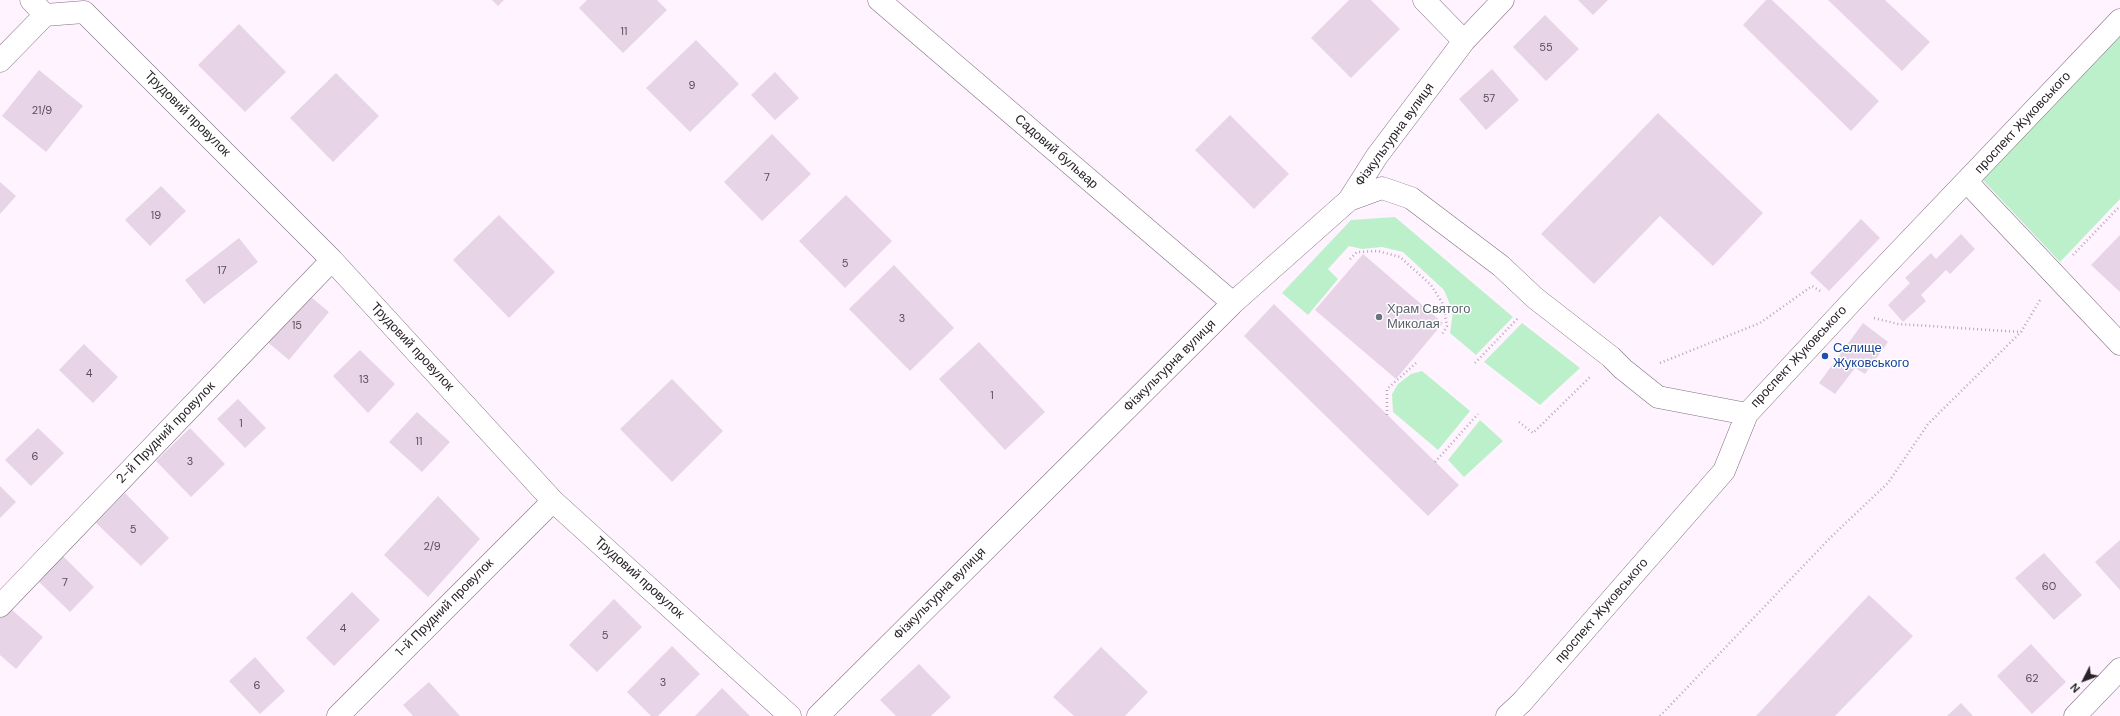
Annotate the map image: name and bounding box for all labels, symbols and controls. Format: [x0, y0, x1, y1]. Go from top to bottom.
house number: 11 [621, 25, 627, 39]
house number: 55 [1539, 41, 1553, 55]
street label: Трудовий провулок [141, 68, 233, 160]
street label: проспект Жуковського [1972, 69, 2074, 177]
house number: 9 [689, 79, 695, 93]
street label: Фізкультурна вулиця [1352, 80, 1438, 190]
house number: 57 [1483, 92, 1495, 106]
house number: 21/9 [32, 104, 52, 118]
street label: Садовий бульвар [1011, 112, 1101, 192]
house number: 7 [764, 171, 770, 185]
house number: 19 [151, 209, 161, 223]
house number: 5 [842, 257, 848, 271]
house number: 17 [217, 264, 227, 278]
street label: Трудовий провулок [367, 300, 457, 394]
place label: Храм Святого Миколая [1387, 302, 1470, 333]
street label: проспект Жуковського [1748, 303, 1850, 411]
house number: 3 [899, 312, 905, 326]
marker: Храм Святого Миколая [1374, 312, 1384, 322]
street label: Фізкультурна вулиця [1121, 317, 1219, 415]
house number: 15 [292, 319, 302, 333]
place label: Селище Жуковського [1833, 341, 1909, 372]
marker: Селище Жуковського [1820, 351, 1830, 361]
house number: 4 [86, 367, 92, 381]
house number: 13 [359, 373, 369, 387]
street label: 2-й Прудний провулок [113, 379, 219, 487]
house number: 1 [990, 389, 994, 403]
house number: 1 [239, 417, 243, 431]
house number: 11 [416, 435, 422, 449]
house number: 6 [32, 450, 38, 464]
house number: 3 [187, 455, 193, 469]
house number: 5 [130, 523, 136, 537]
street label: Трудовий провулок [591, 534, 687, 622]
house number: 2/9 [423, 540, 441, 554]
street label: Фізкультурна вулиця [891, 545, 989, 643]
street label: проспект Жуковського [1552, 555, 1652, 667]
street label: 1-й Прудний провулок [393, 556, 497, 660]
house number: 7 [62, 576, 68, 590]
house number: 60 [2042, 580, 2056, 594]
house number: 4 [340, 622, 346, 636]
house number: 5 [602, 629, 608, 643]
north arrow [2064, 660, 2104, 700]
house number: 62 [2026, 672, 2038, 686]
house number: 3 [660, 676, 666, 690]
house number: 6 [254, 679, 260, 693]
text: N [2067, 680, 2083, 696]

